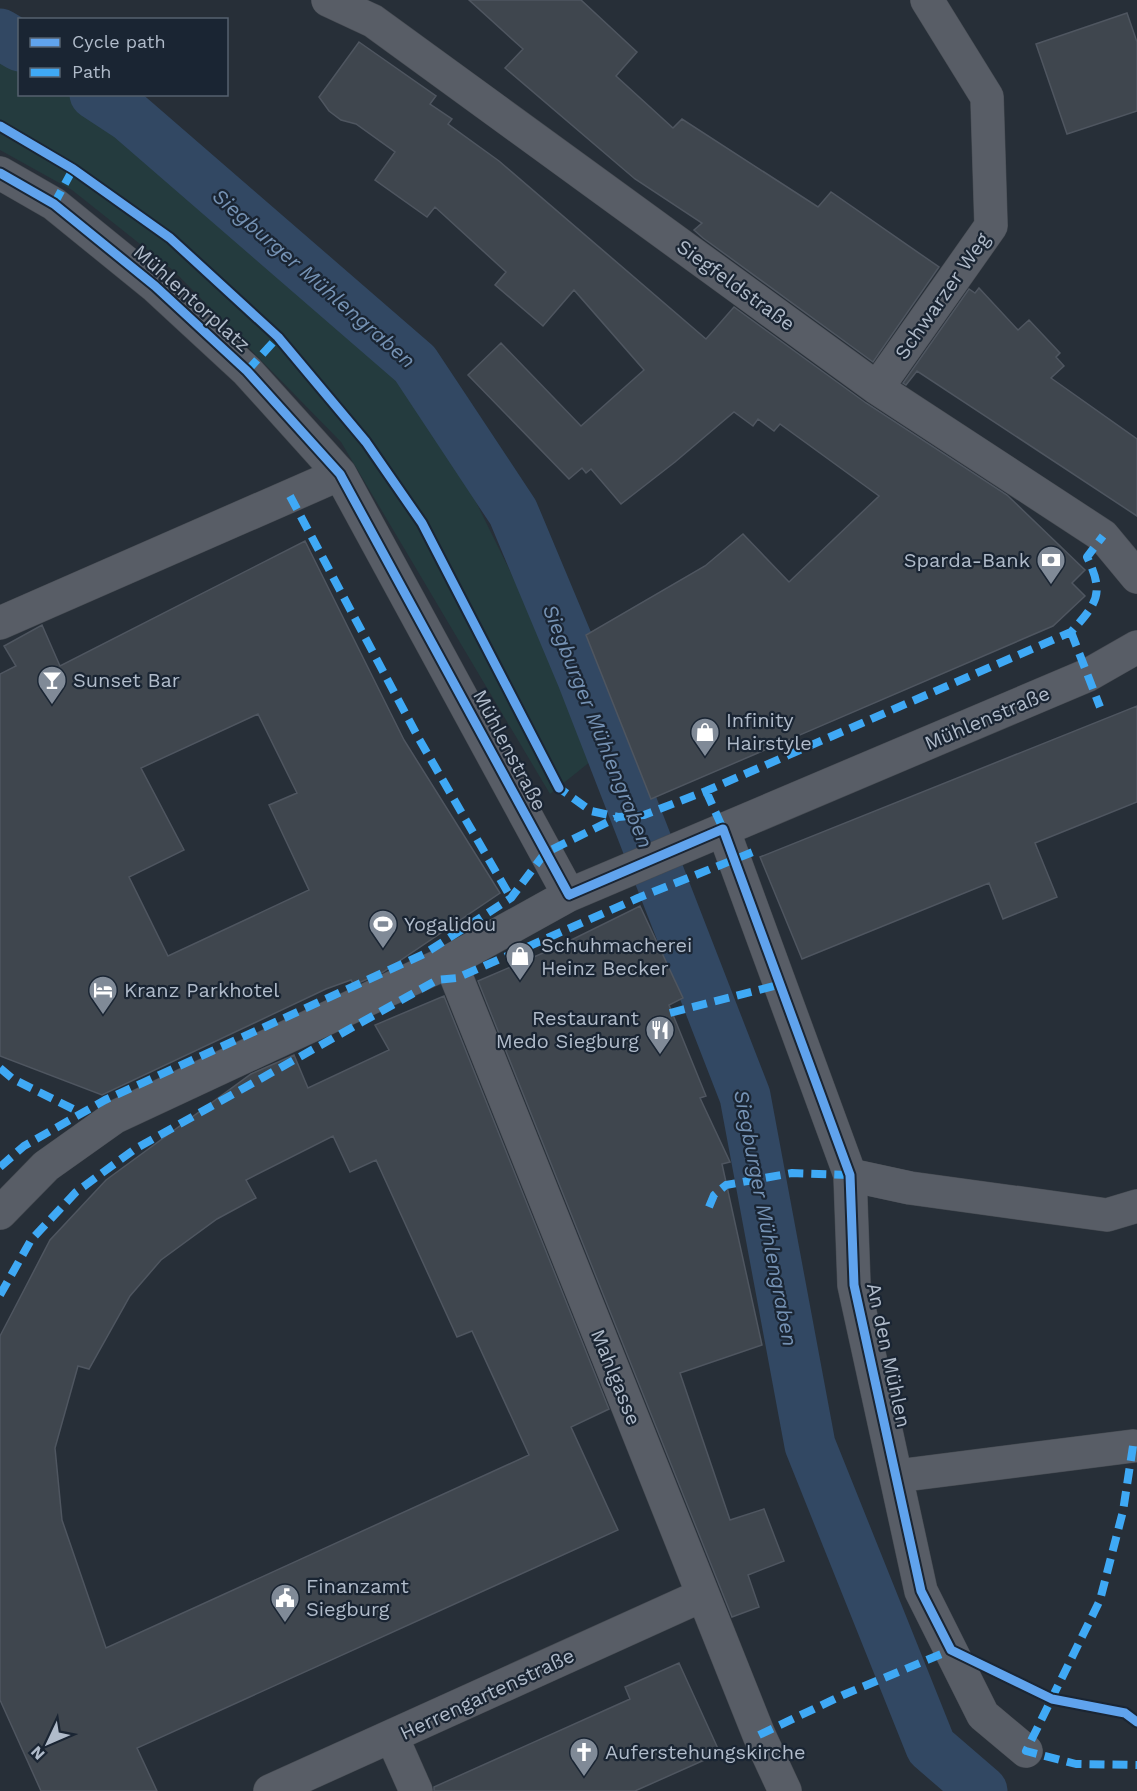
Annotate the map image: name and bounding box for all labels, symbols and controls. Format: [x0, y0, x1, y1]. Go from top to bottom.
legend [18, 18, 228, 96]
text: Cycle path [72, 31, 166, 52]
text: Path [72, 61, 112, 82]
water label: Siegburger Mühlengraben [207, 183, 421, 373]
street label: Schwarzer Weg [889, 228, 995, 364]
street label: Siegfeldstraße [672, 234, 800, 336]
street label: Mühlentorplatz [129, 239, 255, 357]
bank icon: Sparda-Bank [1035, 544, 1067, 586]
place label: Sparda-Bank [904, 548, 1030, 572]
water label: Siegburger Mühlengraben [538, 600, 658, 852]
bar icon: Sunset Bar [36, 664, 68, 706]
place label: Sunset Bar [73, 668, 180, 692]
street label: Mühlenstraße [921, 681, 1053, 755]
street label: Mühlenstraße [468, 685, 552, 815]
place label: Infinity Hairstyle [726, 708, 812, 755]
shop icon: Infinity Hairstyle [689, 716, 721, 758]
sports icon: Yogalidou [367, 908, 399, 950]
place label: Yogalidou [404, 912, 496, 936]
place label: Schuhmacherei Heinz Becker [541, 933, 692, 980]
shop icon: Schuhmacherei Heinz Becker [504, 940, 536, 982]
hotel icon: Kranz Parkhotel [87, 974, 119, 1016]
place label: Kranz Parkhotel [124, 978, 279, 1002]
place label: Restaurant Medo Siegburg [496, 1006, 640, 1053]
restaurant icon: Restaurant Medo Siegburg [644, 1014, 676, 1056]
water label: Siegburger Mühlengraben [729, 1088, 803, 1348]
street label: An den Mühlen [862, 1280, 916, 1430]
street label: Mahlgasse [586, 1326, 646, 1428]
place label: Finanzamt Siegburg [306, 1574, 410, 1621]
public building icon: Finanzamt Siegburg [269, 1582, 301, 1624]
street label: Herrengartenstraße [396, 1643, 578, 1745]
north arrow [18, 1713, 78, 1773]
church icon: Auferstehungskirche [568, 1736, 600, 1778]
place label: Auferstehungskirche [605, 1740, 806, 1764]
text: N [27, 1742, 49, 1764]

